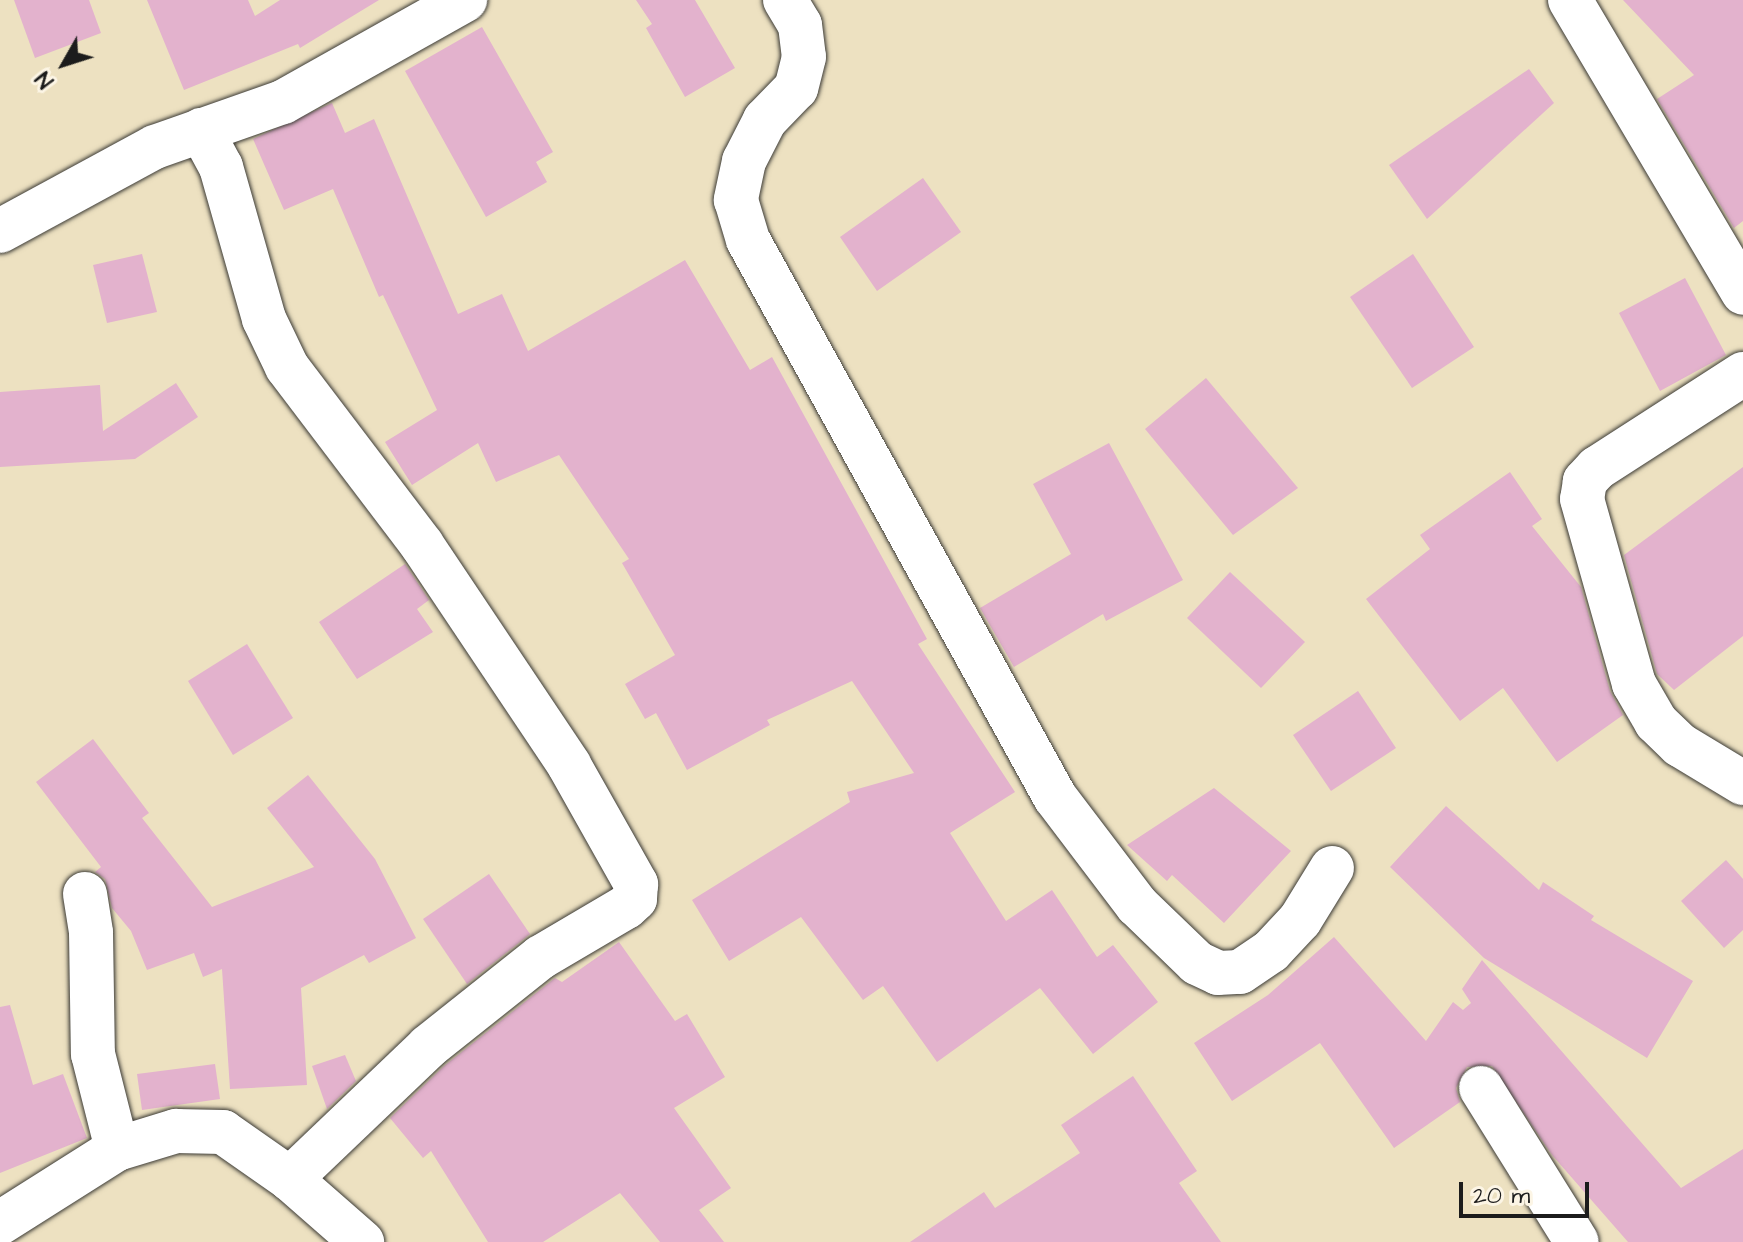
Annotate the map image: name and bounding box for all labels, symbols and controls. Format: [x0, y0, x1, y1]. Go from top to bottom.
north arrow [24, 24, 104, 104]
text: N [29, 64, 61, 95]
scale bar [1463, 1166, 1593, 1216]
text: 20 m [1473, 1179, 1530, 1213]

